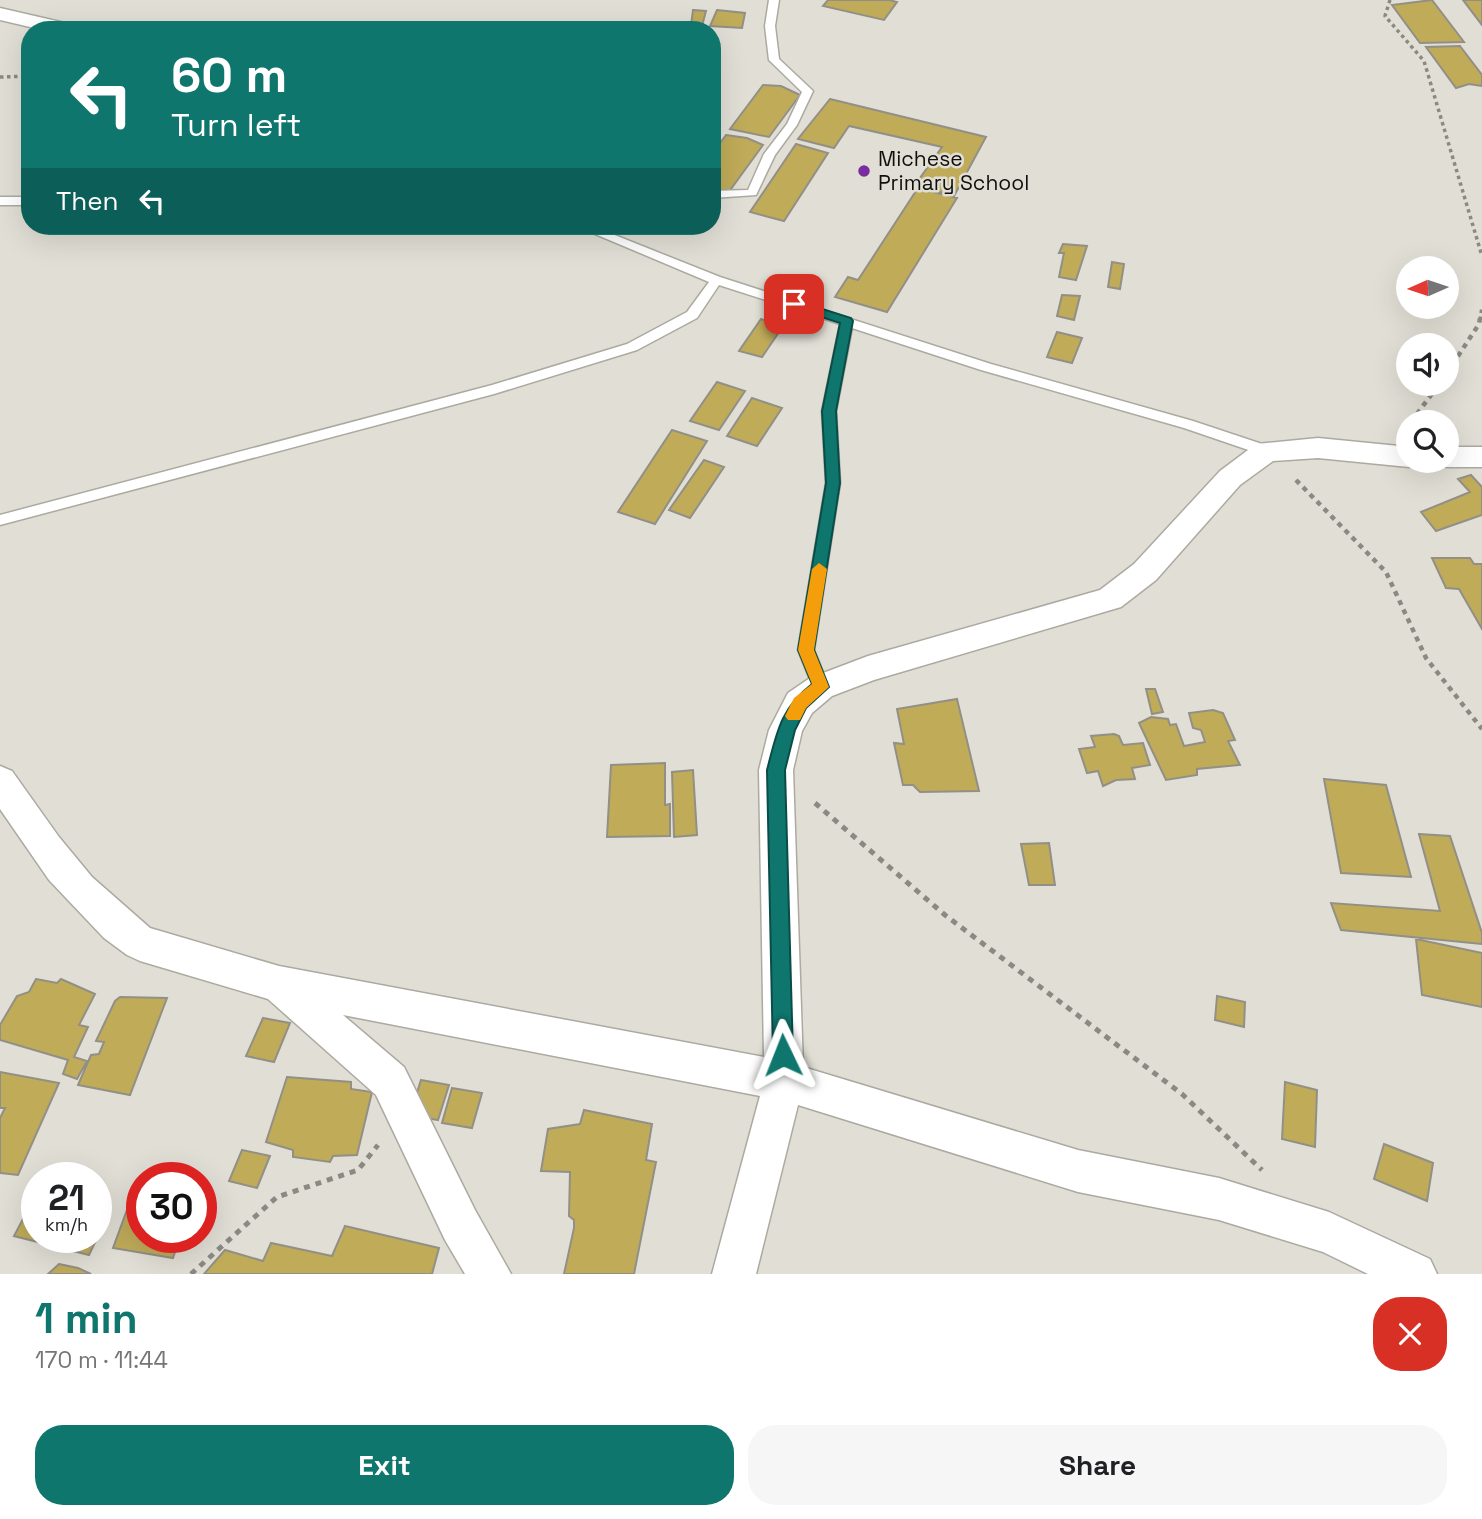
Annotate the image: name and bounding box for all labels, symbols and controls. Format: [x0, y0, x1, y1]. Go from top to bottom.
text: 60 m [171, 44, 287, 106]
icon: left [56, 49, 147, 140]
text: Turn left [171, 105, 301, 145]
place label: Michese Primary School [878, 145, 1029, 196]
marker: Michese Primary School [856, 163, 872, 179]
icon: left [133, 182, 171, 220]
text: Then [56, 184, 119, 218]
north arrow [1396, 256, 1460, 318]
map controls [1396, 256, 1459, 473]
pin [764, 274, 824, 334]
icon: arrive [775, 285, 813, 323]
button: sound [1396, 333, 1459, 396]
button: search [1396, 410, 1459, 473]
position arrow [746, 1018, 820, 1092]
speed limit sign: 30 [126, 1162, 217, 1253]
text: 21 [48, 1176, 85, 1220]
text: km/h [45, 1213, 88, 1236]
text: 1 min [35, 1292, 138, 1345]
button: close [1373, 1297, 1447, 1371]
text: 170 m · 11:44 [35, 1345, 168, 1375]
button: Exit [35, 1425, 734, 1505]
button: Share [748, 1425, 1447, 1505]

